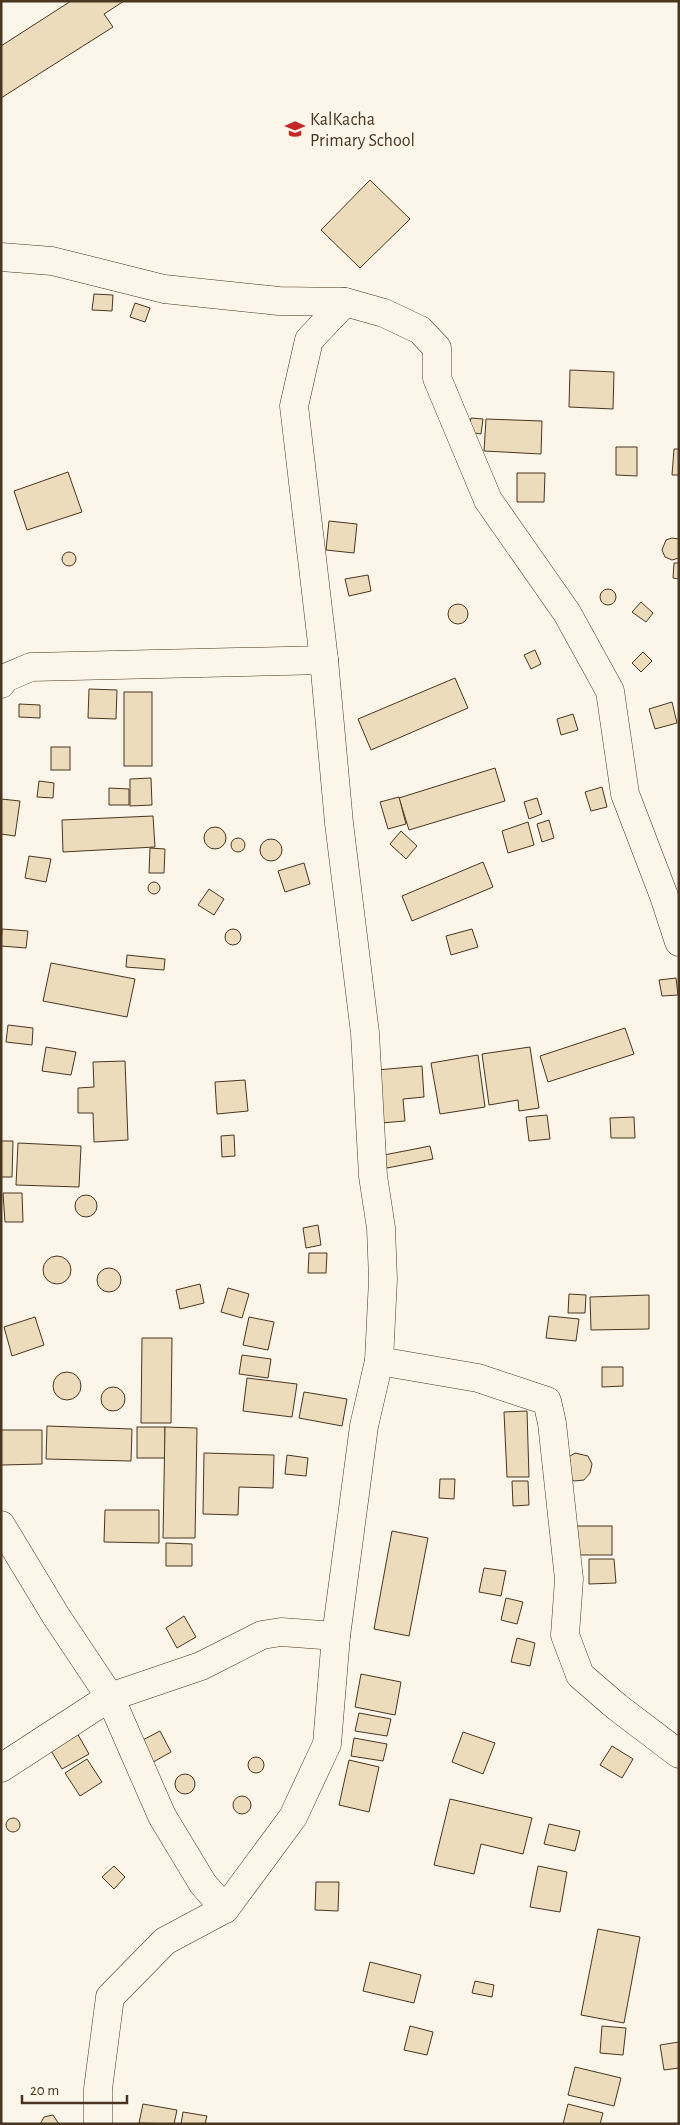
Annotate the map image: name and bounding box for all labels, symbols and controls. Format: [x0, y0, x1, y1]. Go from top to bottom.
place label: KalKacha Primary School [310, 111, 415, 150]
school or university icon: KalKacha Primary School [284, 118, 306, 140]
scale bar [22, 2072, 128, 2104]
text: 20 m [30, 2083, 59, 2098]

